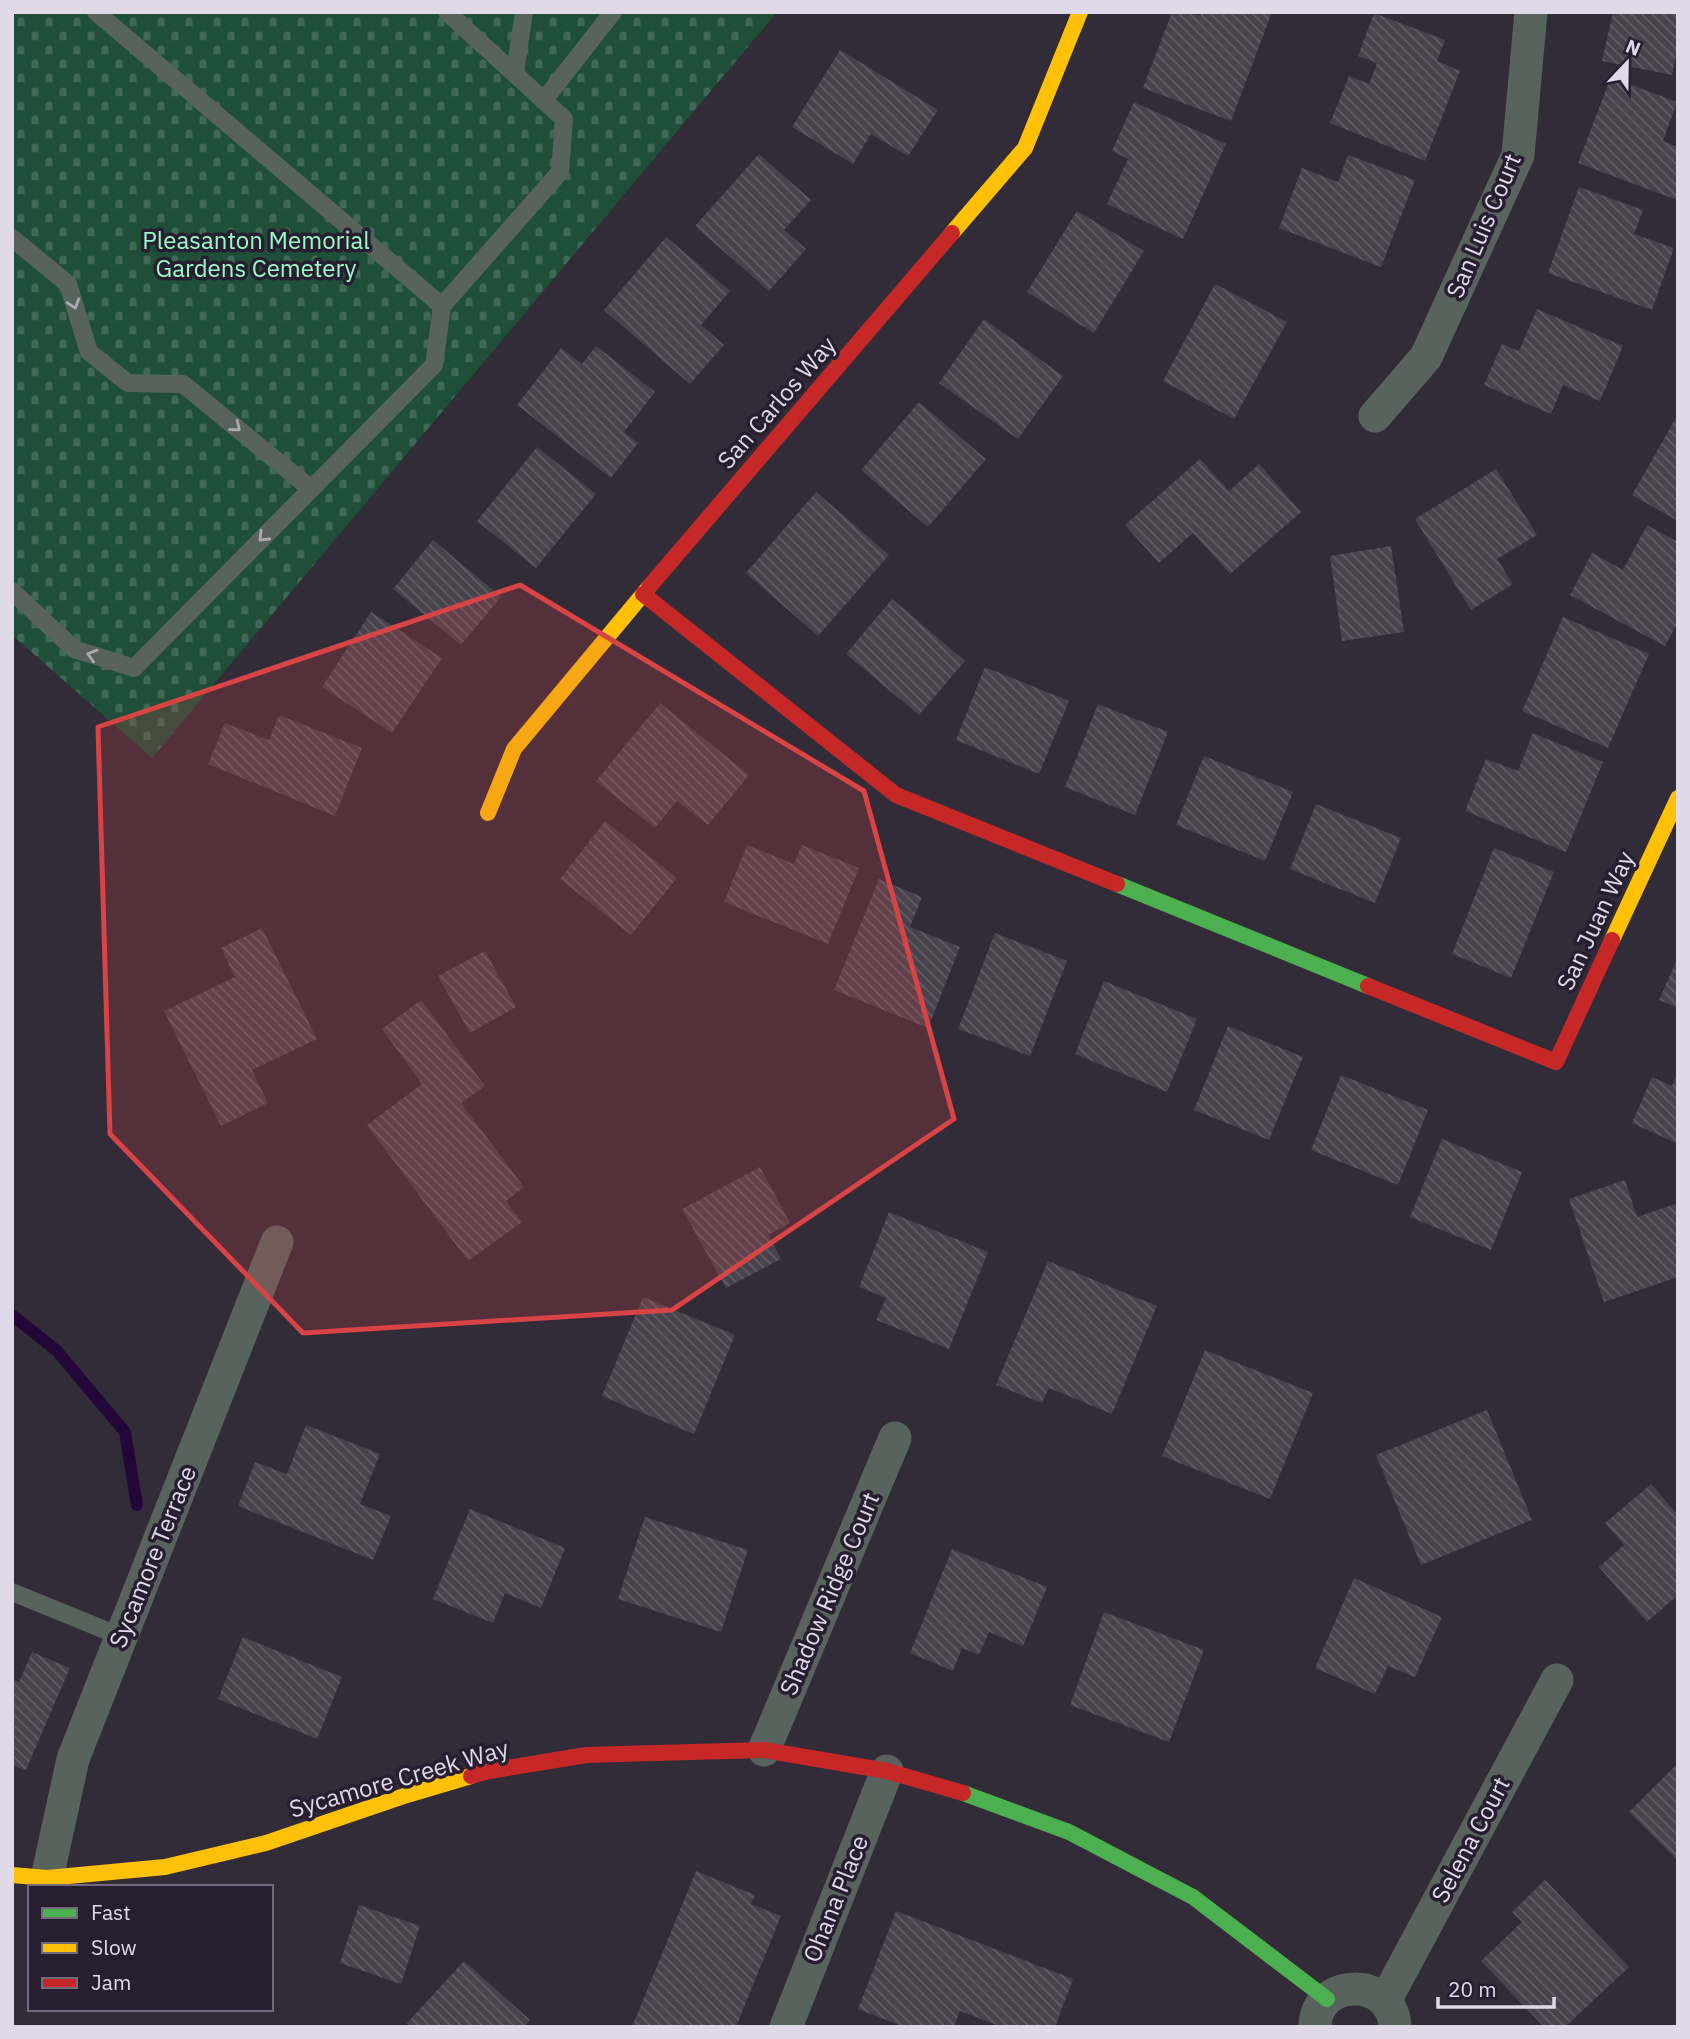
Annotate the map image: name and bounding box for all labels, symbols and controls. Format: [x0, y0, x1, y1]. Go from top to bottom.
north arrow [1592, 28, 1662, 98]
text: N [1622, 34, 1644, 61]
street label: San Luis Court [1438, 148, 1528, 303]
park label: Pleasanton Memorial Gardens Cemetery [142, 224, 370, 284]
one-way arrow [66, 297, 80, 310]
street label: San Carlos Way [710, 329, 843, 475]
one-way arrow [229, 419, 241, 432]
one-way arrow [259, 529, 272, 542]
one-way arrow [86, 648, 98, 663]
street label: San Juan Way [1549, 846, 1641, 995]
street label: Sycamore Terrace [101, 1461, 203, 1652]
street label: Shadow Ridge Court [772, 1487, 886, 1700]
street label: Sycamore Creek Way [285, 1731, 512, 1825]
street label: Selena Court [1424, 1771, 1517, 1908]
street label: Ohana Place [795, 1830, 875, 1967]
legend [28, 1885, 273, 2011]
text: Fast [91, 1898, 131, 1926]
text: Slow [91, 1933, 137, 1961]
scale bar [1438, 1966, 1554, 2010]
text: Jam [91, 1968, 131, 1996]
text: 20 m [1448, 1975, 1497, 2003]

